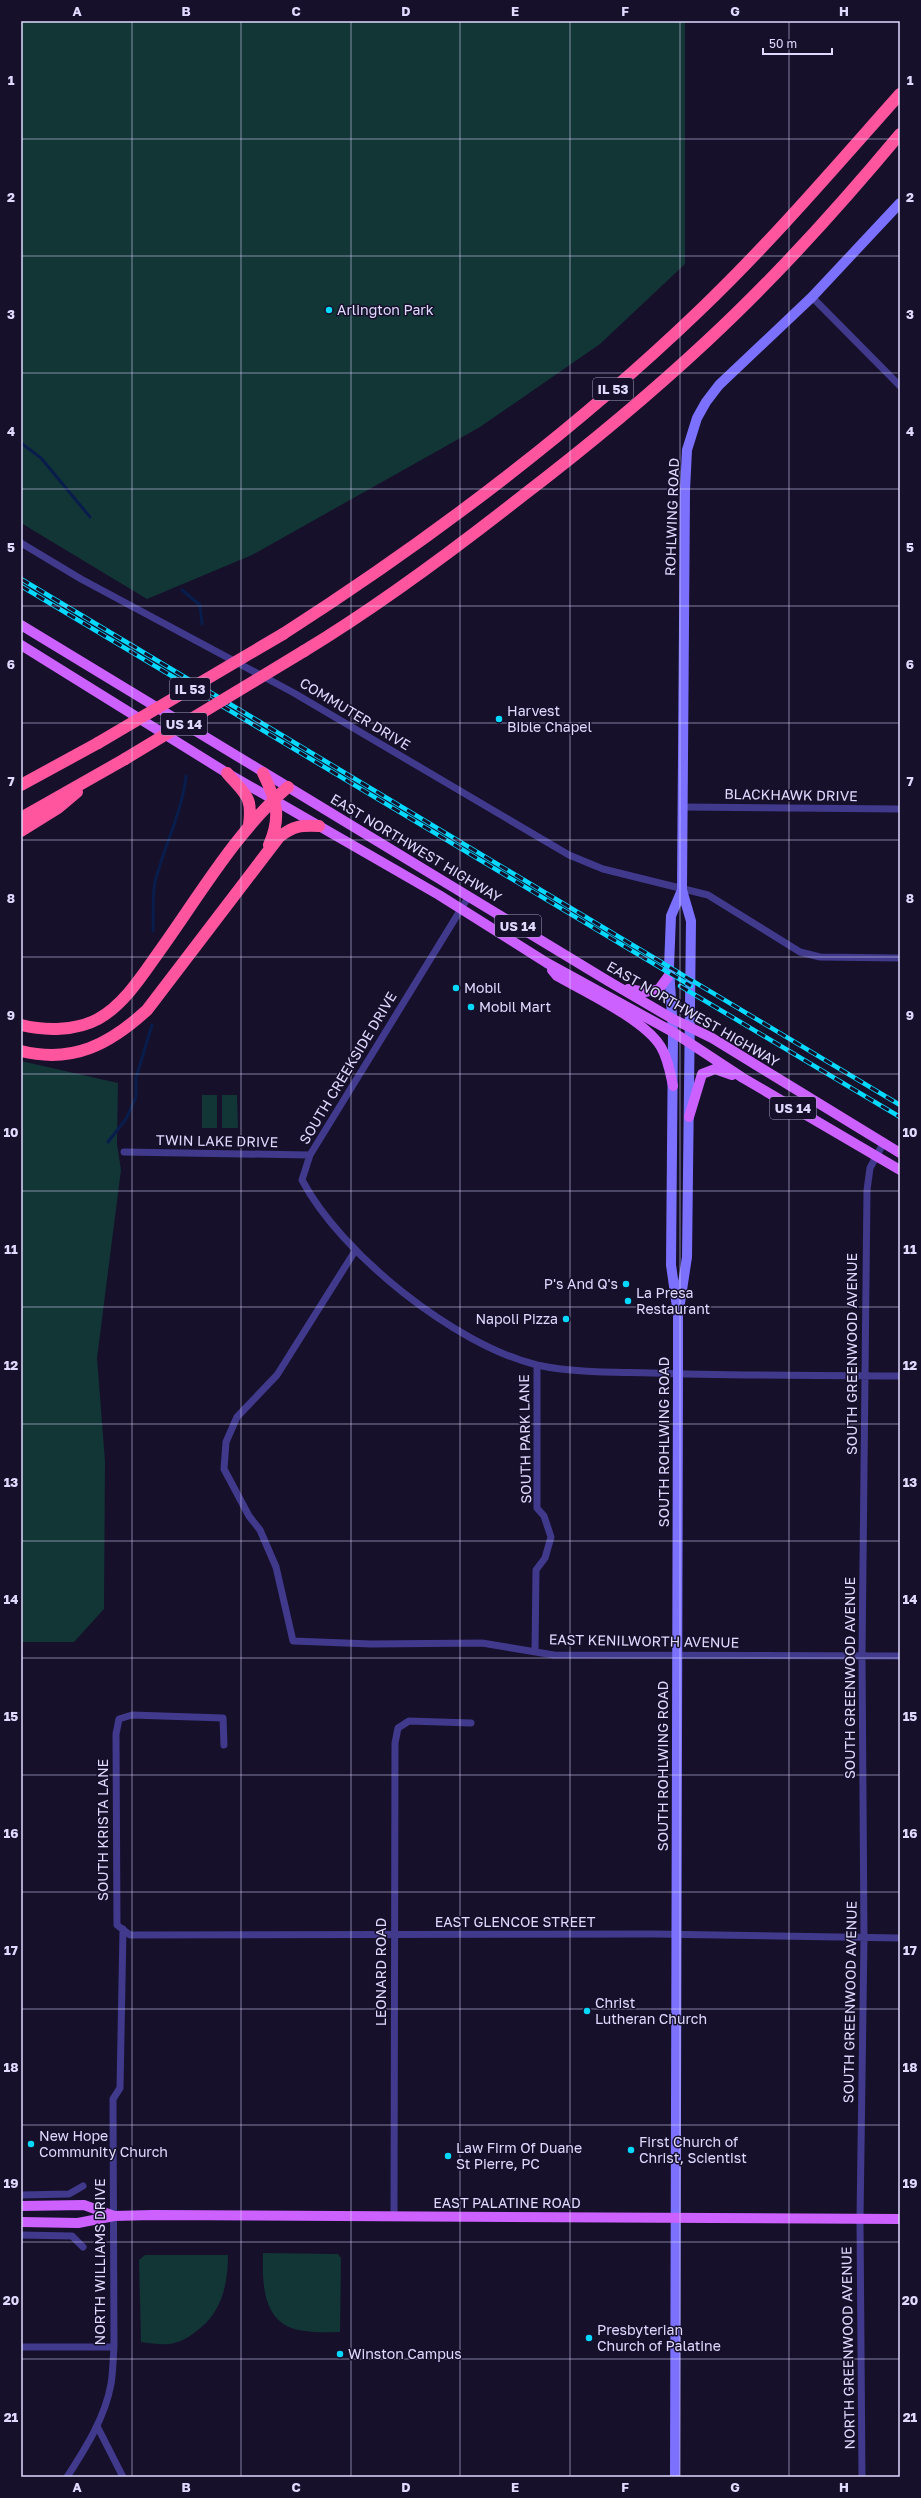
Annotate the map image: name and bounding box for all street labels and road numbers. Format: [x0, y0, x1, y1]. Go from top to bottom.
road number: IL 53 [593, 378, 633, 400]
street label: ROHLWING ROAD [661, 458, 682, 576]
street label: COMMUTER DRIVE [297, 674, 414, 753]
road number: IL 53 [170, 678, 210, 700]
road number: US 14 [161, 713, 207, 735]
street label: BLACKHAWK DRIVE [724, 785, 858, 804]
street label: EAST NORTHWEST HIGHWAY [328, 790, 505, 905]
road number: US 14 [495, 915, 541, 937]
street label: EAST NORTHWEST HIGHWAY [604, 957, 783, 1070]
street label: SOUTH CREEKSIDE DRIVE [295, 988, 400, 1147]
road number: US 14 [770, 1097, 816, 1119]
street label: TWIN LAKE DRIVE [156, 1131, 278, 1150]
street label: SOUTH GREENWOOD AVENUE [843, 1253, 860, 1455]
street label: SOUTH ROHLWING ROAD [655, 1357, 672, 1527]
street label: SOUTH PARK LANE [515, 1374, 534, 1504]
street label: SOUTH GREENWOOD AVENUE [841, 1577, 858, 1779]
street label: EAST KENILWORTH AVENUE [549, 1630, 739, 1651]
street label: SOUTH ROHLWING ROAD [654, 1681, 671, 1851]
street label: SOUTH KRISTA LANE [94, 1759, 111, 1901]
street label: SOUTH GREENWOOD AVENUE [839, 1901, 860, 2103]
street label: EAST GLENCOE STREET [435, 1913, 596, 1930]
street label: LEONARD ROAD [372, 1918, 389, 2026]
street label: NORTH WILLIAMS DRIVE [91, 2179, 108, 2345]
street label: EAST PALATINE ROAD [433, 2194, 581, 2211]
street label: NORTH GREENWOOD AVENUE [837, 2246, 858, 2450]

